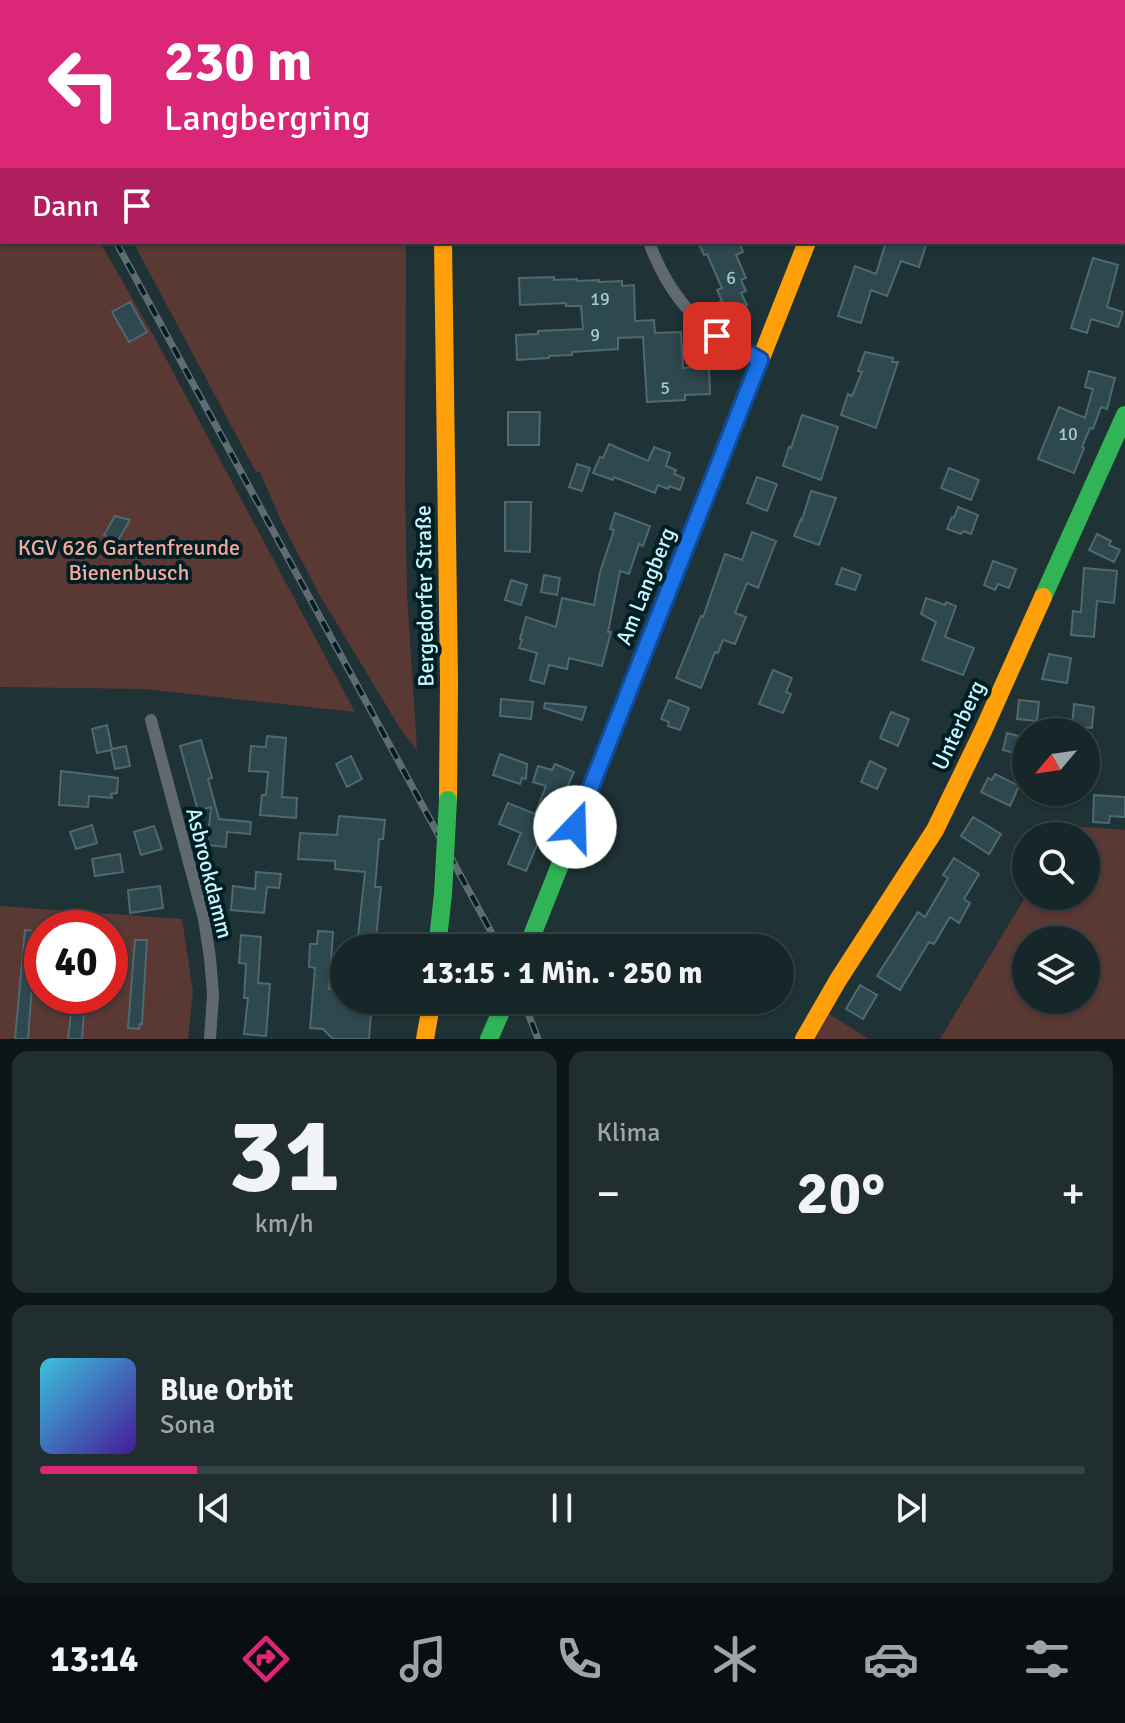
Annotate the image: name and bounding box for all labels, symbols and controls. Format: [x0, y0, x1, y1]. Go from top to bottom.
text: 230 m [164, 27, 312, 96]
icon: left [32, 32, 136, 136]
text: Langbergring [164, 96, 371, 141]
icon: arrive [115, 184, 159, 228]
text: Dann [32, 188, 99, 225]
house number: 6 [726, 267, 736, 289]
house number: 19 [590, 288, 610, 310]
pin [683, 302, 751, 370]
icon: arrive [695, 314, 739, 358]
house number: 9 [590, 324, 600, 346]
house number: 5 [660, 377, 670, 399]
house number: 10 [1058, 423, 1078, 445]
street label: Bergedorfer Straße [409, 505, 440, 687]
street label: Am Langberg [610, 524, 681, 649]
park label: KGV 626 Gartenfreunde Bienenbusch [18, 534, 240, 586]
street label: Unterberg [926, 676, 991, 774]
north arrow [1012, 718, 1100, 806]
map controls [1012, 718, 1100, 1014]
position arrow [533, 785, 617, 869]
street label: Asbrookdamm [180, 805, 239, 941]
button: search [1012, 822, 1100, 910]
speed limit sign: 40 [24, 910, 128, 1014]
button: layers [1012, 926, 1100, 1014]
text: 13:15 · 1 Min. · 250 m [421, 955, 703, 992]
text: 31 [228, 1092, 340, 1220]
text: Klima [597, 1117, 660, 1149]
text: 20° [796, 1157, 885, 1231]
text: − [597, 1167, 620, 1221]
text: + [1061, 1167, 1085, 1221]
text: km/h [255, 1208, 314, 1240]
text: Blue Orbit [160, 1372, 293, 1409]
text: Sona [160, 1409, 215, 1441]
icon: previous [192, 1486, 236, 1530]
icon: pause [540, 1486, 584, 1530]
icon: next [889, 1486, 933, 1530]
icon: directions [238, 1631, 294, 1687]
icon: music [395, 1631, 451, 1687]
icon: phone [551, 1631, 607, 1687]
icon: climate [707, 1631, 763, 1687]
icon: car [863, 1631, 919, 1687]
icon: filters [1019, 1631, 1075, 1687]
text: 13:14 [50, 1637, 138, 1682]

